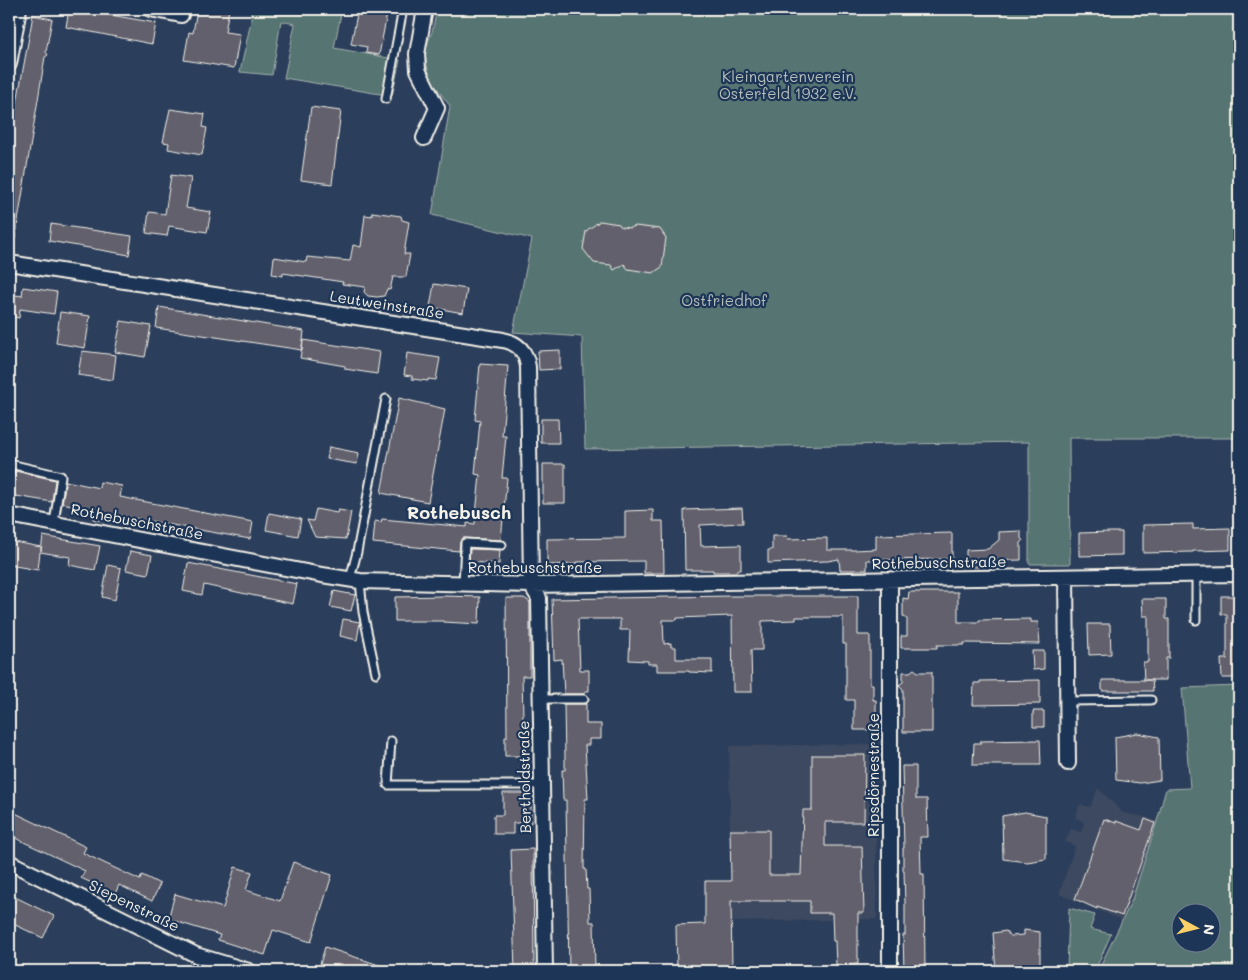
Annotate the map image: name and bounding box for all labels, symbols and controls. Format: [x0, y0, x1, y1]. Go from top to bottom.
park label: Kleingartenverein Osterfeld 1932 e.V. [719, 66, 857, 103]
street label: Leutweinstraße [329, 285, 446, 323]
park label: Ostfriedhof [681, 290, 768, 310]
street label: Rothebuschstraße [69, 498, 205, 544]
district label: Rothebusch [407, 500, 511, 524]
street label: Rothebuschstraße [871, 551, 1007, 573]
street label: Rothebuschstraße [468, 557, 602, 577]
street label: Ripsdörnestraße [863, 713, 883, 837]
street label: Bertholdstraße [513, 720, 535, 834]
street label: Siepenstraße [86, 874, 183, 936]
north arrow [1170, 902, 1220, 952]
text: N [1199, 923, 1219, 936]

